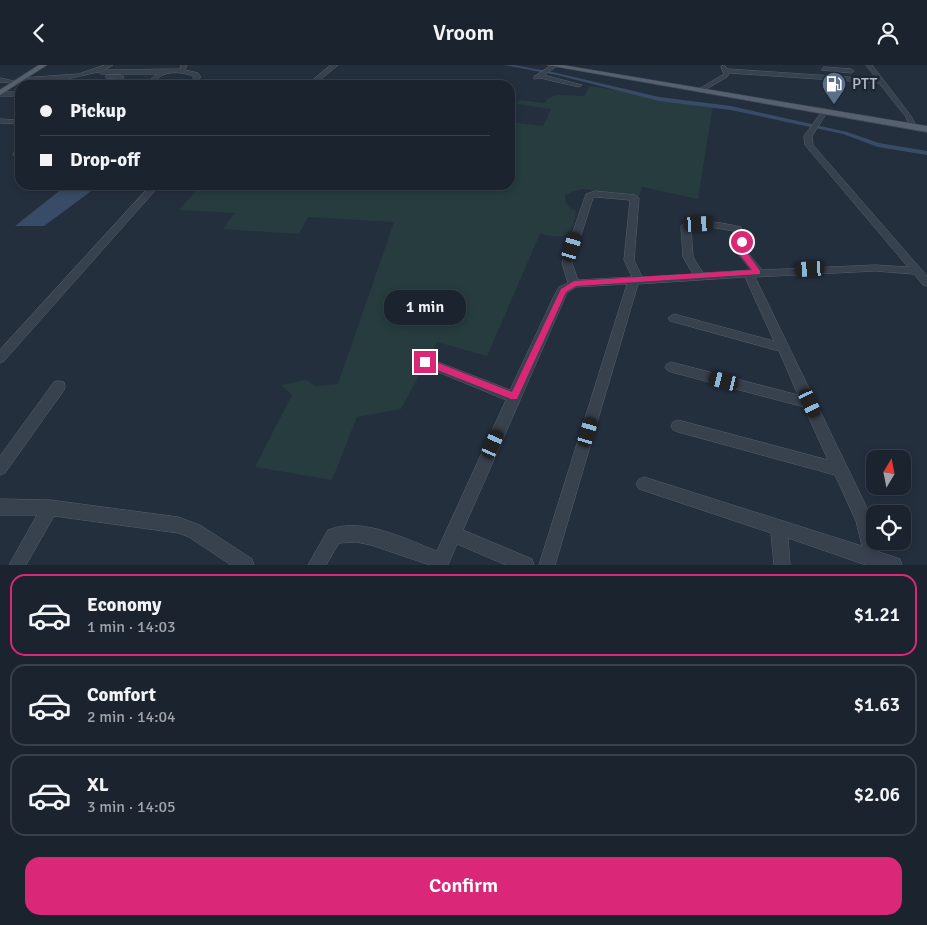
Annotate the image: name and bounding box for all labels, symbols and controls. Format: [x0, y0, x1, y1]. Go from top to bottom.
icon: back [25, 19, 53, 47]
text: Vroom [433, 19, 494, 46]
icon: person [874, 19, 902, 47]
fuel station icon: PTT [821, 71, 847, 105]
place label: PTT [852, 74, 877, 94]
text: Pickup [70, 99, 126, 123]
text: Drop-off [70, 148, 140, 172]
car [683, 216, 714, 232]
car [560, 230, 583, 264]
route start [731, 231, 753, 253]
car [794, 261, 825, 277]
callout: 1 min [384, 289, 466, 325]
text: 1 min [406, 297, 444, 317]
route end [414, 351, 436, 373]
car [707, 370, 740, 392]
car [796, 386, 823, 420]
car [576, 415, 599, 449]
car [480, 427, 505, 461]
north arrow [866, 450, 911, 495]
map controls [866, 450, 911, 550]
button: locate [866, 505, 911, 550]
icon: car [27, 593, 72, 638]
text: Economy [87, 593, 161, 617]
text: $1.21 [854, 603, 900, 627]
text: 1 min · 14:03 [87, 617, 176, 637]
icon: car [27, 683, 72, 728]
text: Comfort [87, 683, 156, 707]
text: $1.63 [854, 693, 900, 717]
text: 2 min · 14:04 [87, 707, 176, 727]
icon: car [27, 773, 72, 818]
text: XL [87, 773, 109, 797]
text: $2.06 [854, 783, 900, 807]
text: 3 min · 14:05 [87, 797, 176, 817]
button: Confirm [25, 857, 902, 915]

